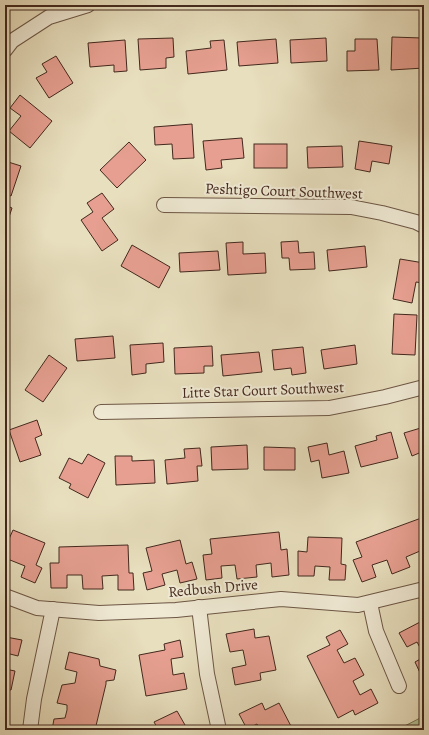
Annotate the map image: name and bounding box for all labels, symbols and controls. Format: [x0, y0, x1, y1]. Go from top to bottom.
street label: Peshtigo Court Southwest [205, 178, 363, 204]
street label: Litte Star Court Southwest [182, 377, 345, 403]
street label: Redbush Drive [167, 574, 259, 602]

